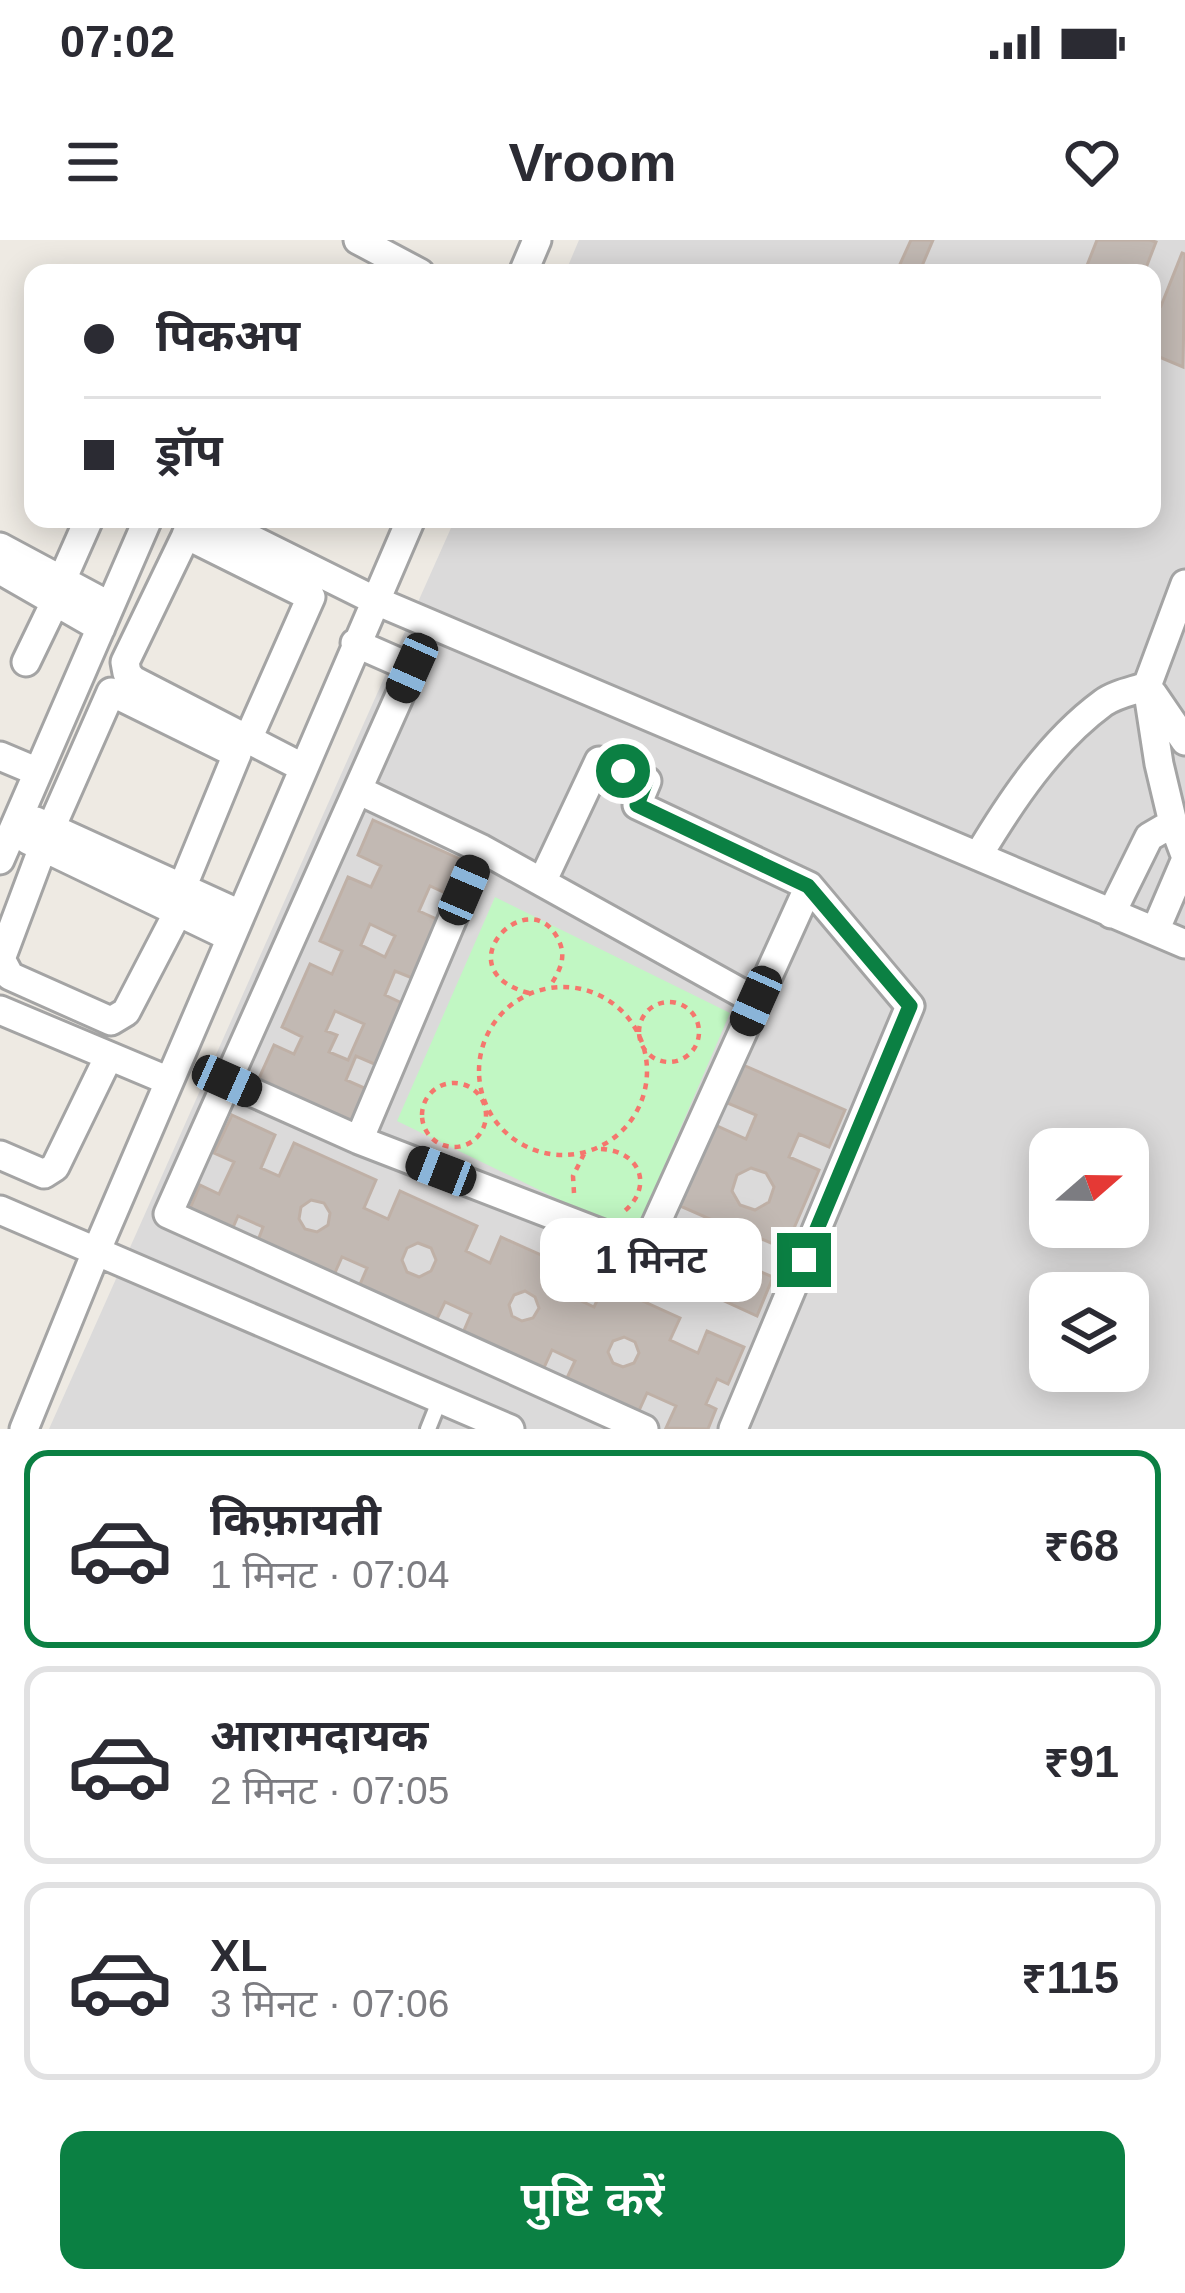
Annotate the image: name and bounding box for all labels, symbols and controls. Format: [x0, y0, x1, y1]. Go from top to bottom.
text: 07:02 [60, 16, 175, 67]
icon: menu [60, 129, 126, 195]
icon: heart [1059, 129, 1125, 195]
text: Vroom [508, 132, 677, 192]
text: पिकअप [156, 310, 300, 361]
text: ड्रॉप [156, 425, 223, 476]
car [381, 628, 443, 708]
route start [596, 744, 650, 798]
car [433, 850, 495, 930]
car [725, 961, 787, 1041]
car [187, 1050, 267, 1112]
north arrow [1029, 1128, 1149, 1248]
map controls [1029, 1128, 1149, 1392]
car [401, 1141, 481, 1201]
callout: 1 मिनट [540, 1218, 762, 1302]
route end [777, 1233, 831, 1287]
text: 1 मिनट [595, 1238, 707, 1281]
button: layers [1029, 1272, 1149, 1392]
text: किफ़ायती [210, 1494, 381, 1545]
icon: car [66, 1495, 174, 1603]
text: ₹68 [1044, 1520, 1119, 1571]
text: 1 मिनट · 07:04 [210, 1553, 450, 1596]
text: आरामदायक [210, 1710, 428, 1761]
icon: car [66, 1711, 174, 1819]
text: ₹91 [1044, 1736, 1119, 1787]
text: 2 मिनट · 07:05 [210, 1769, 450, 1812]
icon: car [66, 1927, 174, 2035]
text: XL [210, 1930, 268, 1981]
text: ₹115 [1021, 1952, 1119, 2003]
text: 3 मिनट · 07:06 [210, 1982, 450, 2025]
button: पुष्टि करें [60, 2131, 1125, 2269]

